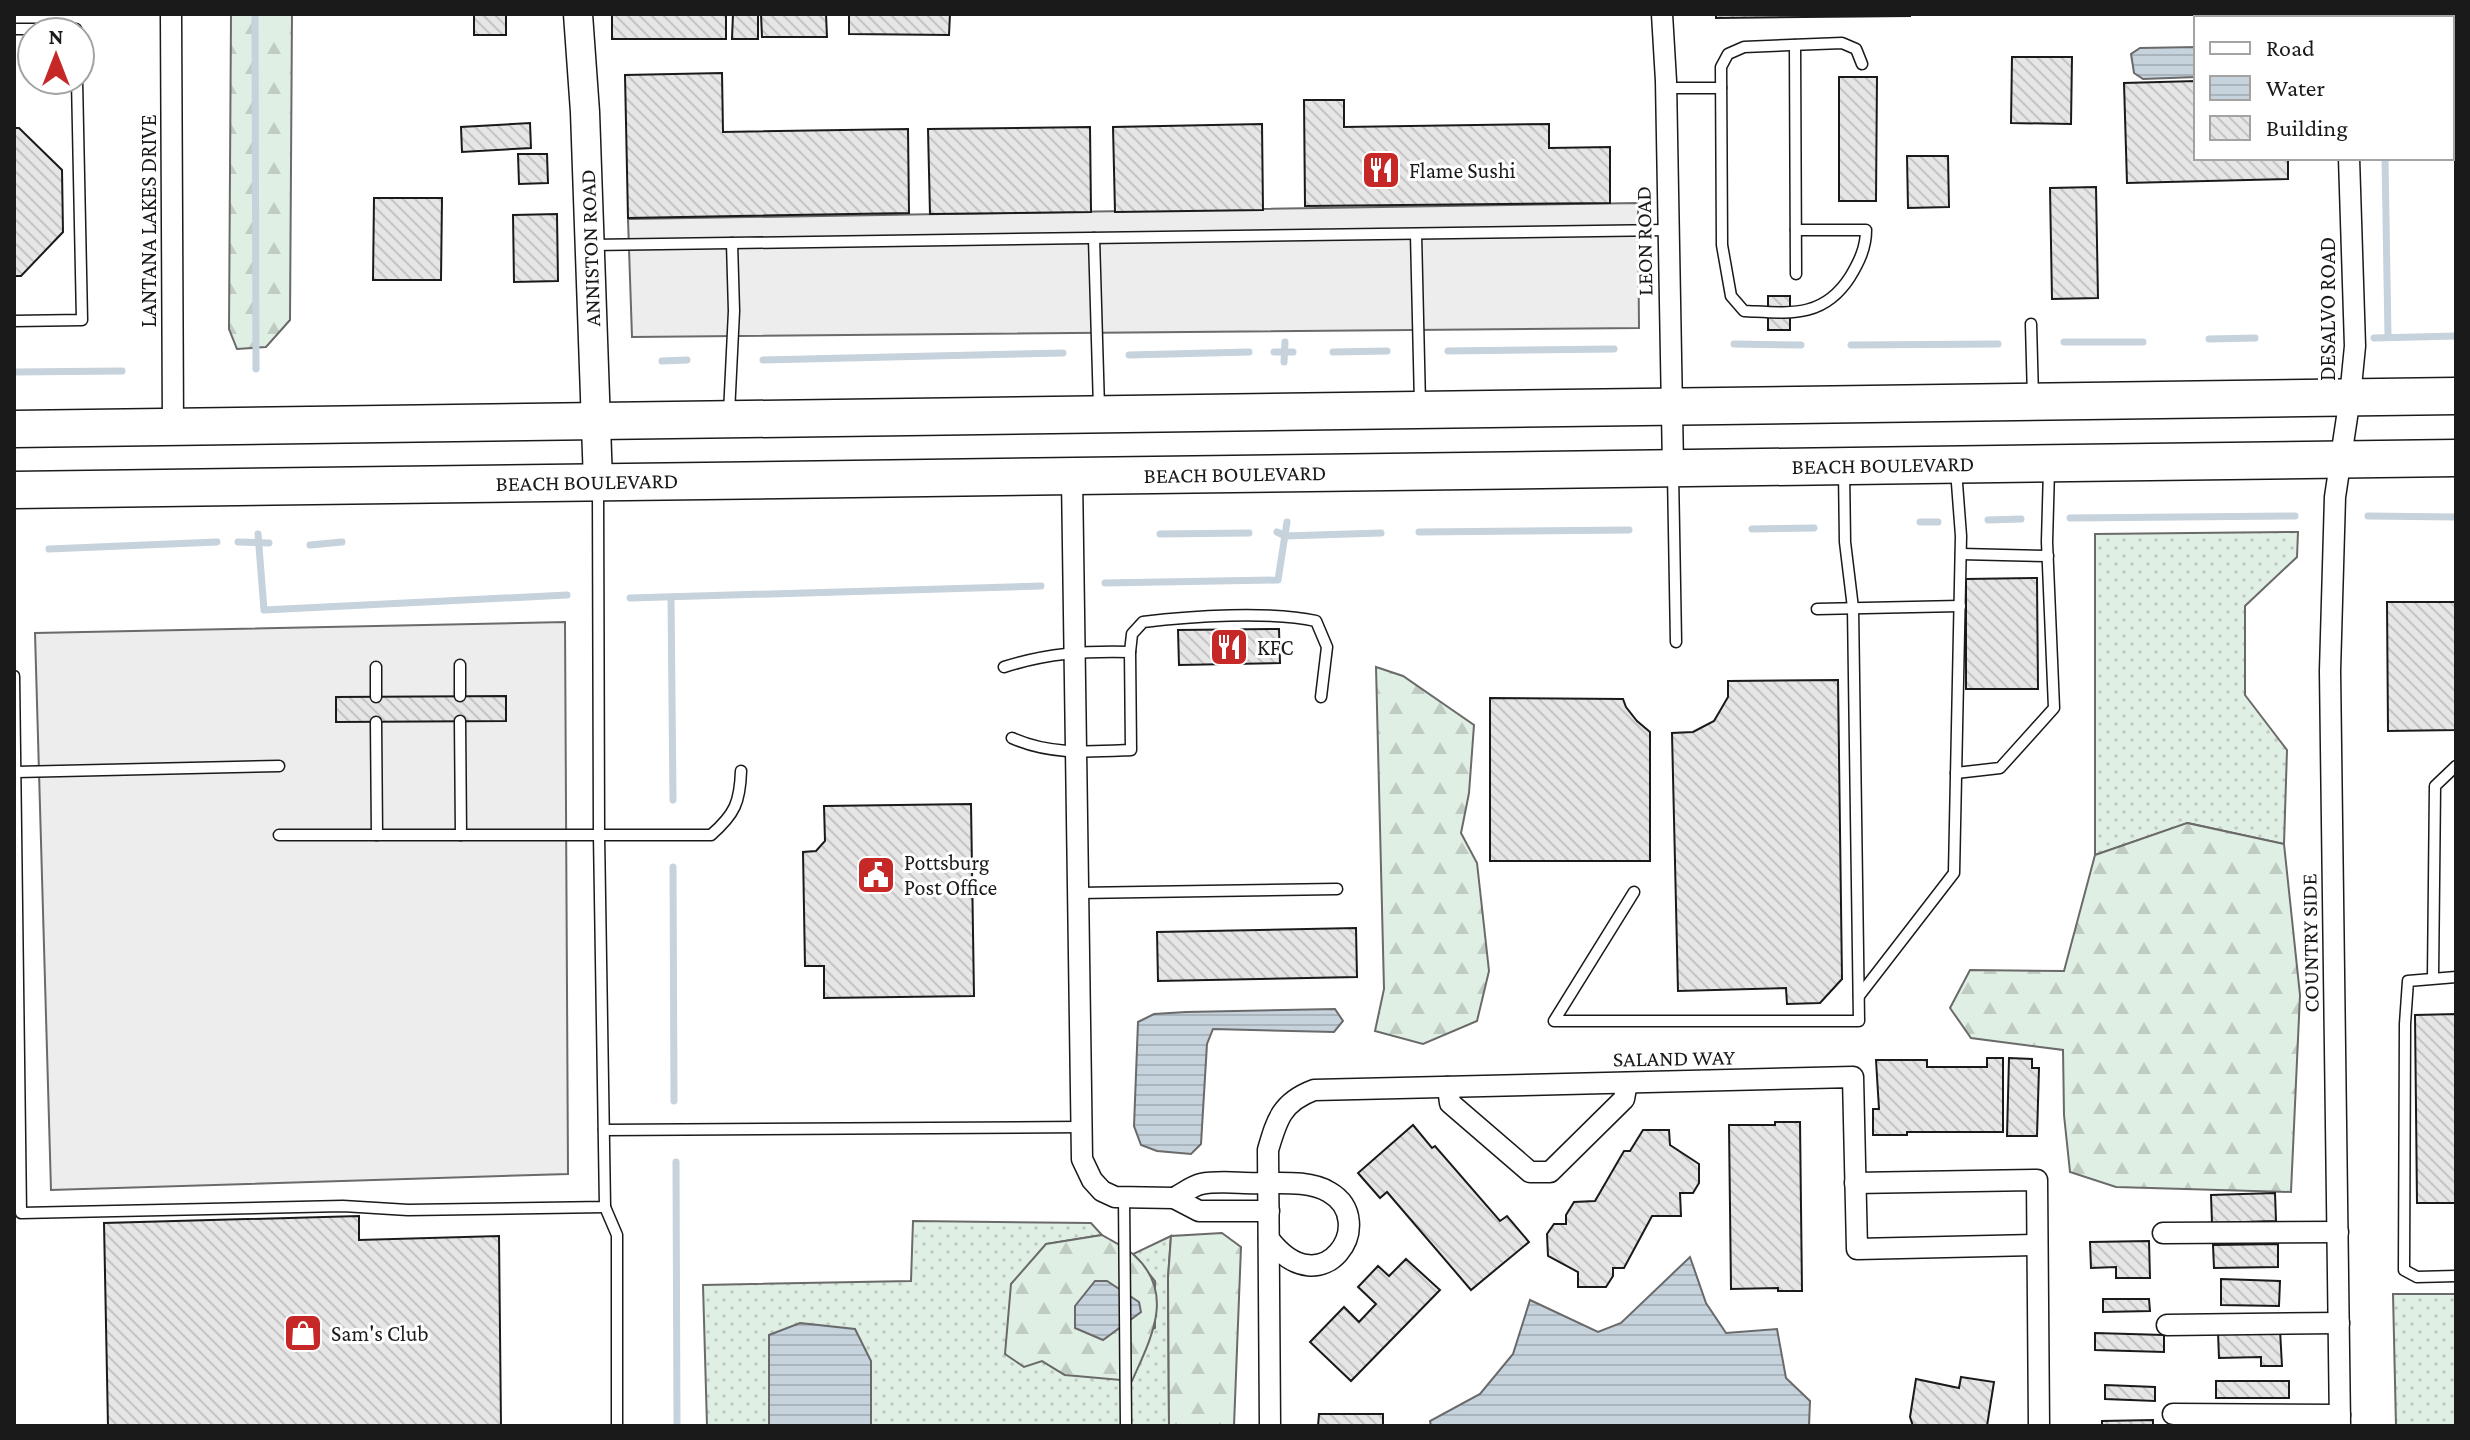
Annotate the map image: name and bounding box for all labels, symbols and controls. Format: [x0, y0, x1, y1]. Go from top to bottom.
north arrow [16, 16, 96, 96]
legend [2194, 16, 2454, 160]
text: N [49, 24, 64, 49]
text: Road [2266, 34, 2315, 61]
text: Water [2266, 74, 2325, 101]
street label: LANTANA LAKES DRIVE [136, 114, 161, 328]
text: Building [2266, 114, 2348, 141]
restaurant icon: Flame Sushi [1360, 149, 1402, 191]
place label: Flame Sushi [1409, 158, 1516, 183]
street label: ANNISTON ROAD [575, 169, 605, 327]
street label: LEON ROAD [1631, 186, 1657, 296]
street label: DESALVO ROAD [2315, 237, 2340, 381]
street label: BEACH BOULEVARD [1791, 451, 1975, 479]
street label: BEACH BOULEVARD [1143, 460, 1327, 488]
street label: BEACH BOULEVARD [495, 468, 679, 496]
restaurant icon: KFC [1208, 626, 1250, 668]
place label: KFC [1257, 635, 1293, 660]
place label: Pottsburg Post Office [904, 850, 997, 900]
public building icon: Pottsburg Post Office [855, 854, 897, 896]
street label: COUNTRY SIDE [2296, 873, 2324, 1013]
street label: SALAND WAY [1613, 1044, 1736, 1072]
shop icon: Sam's Club [282, 1312, 324, 1354]
place label: Sam's Club [331, 1321, 429, 1346]

